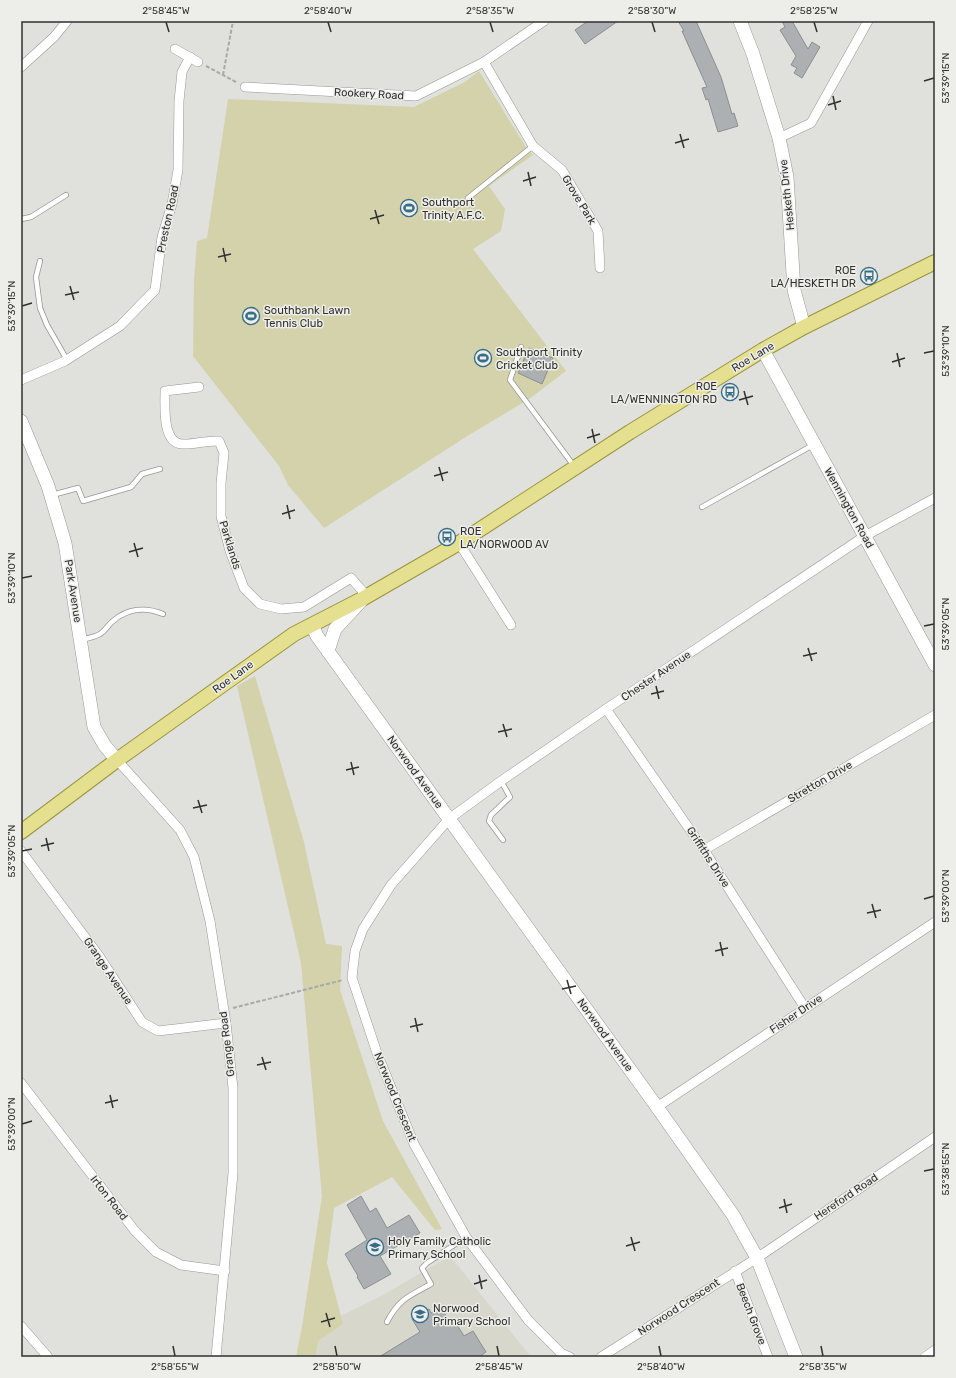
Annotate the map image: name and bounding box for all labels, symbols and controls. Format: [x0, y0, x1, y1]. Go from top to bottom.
text: 2°58'45"W [142, 5, 190, 17]
text: 2°58'40"W [304, 5, 352, 17]
text: 2°58'35"W [466, 5, 514, 17]
text: 2°58'30"W [628, 5, 676, 17]
text: 2°58'25"W [790, 5, 838, 17]
text: 53°39'15"N [940, 53, 952, 103]
street label: Rookery Road [334, 86, 404, 102]
street label: Hesketh Drive [777, 159, 797, 231]
street label: Grove Park [559, 173, 599, 227]
street label: Preston Road [154, 184, 182, 254]
place label: Southport Trinity A.F.C. [422, 196, 485, 222]
sports icon: Southport Trinity A.F.C. [399, 198, 419, 218]
place label: ROE LA/HESKETH DR [770, 264, 856, 290]
bus stop icon: ROE LA/HESKETH DR [859, 266, 879, 286]
text: 53°39'15"N [6, 281, 18, 331]
place label: Southbank Lawn Tennis Club [264, 304, 350, 330]
sports icon: Southbank Lawn Tennis Club [241, 306, 261, 326]
text: 53°39'10"N [940, 325, 952, 377]
street label: Roe Lane [729, 339, 777, 375]
place label: Southport Trinity Cricket Club [496, 346, 583, 372]
sports icon: Southport Trinity Cricket Club [473, 348, 493, 368]
place label: ROE LA/WENNINGTON RD [611, 380, 717, 406]
bus stop icon: ROE LA/WENNINGTON RD [720, 382, 740, 402]
street label: Wennington Road [821, 465, 877, 551]
street label: Parklands [216, 519, 244, 571]
place label: ROE LA/NORWOOD AV [460, 525, 549, 551]
bus stop icon: ROE LA/NORWOOD AV [437, 527, 457, 547]
text: 53°39'10"N [6, 552, 18, 604]
street label: Park Avenue [62, 559, 84, 623]
text: 53°39'05"N [940, 597, 952, 650]
street label: Chester Avenue [619, 648, 693, 704]
street label: Roe Lane [210, 658, 256, 696]
street label: Norwood Avenue [384, 733, 446, 811]
street label: Stretton Drive [786, 758, 854, 806]
text: 53°39'05"N [6, 824, 18, 877]
street label: Griffiths Drive [684, 824, 732, 890]
text: 53°39'00"N [940, 869, 952, 923]
street label: Grange Avenue [81, 935, 135, 1007]
street label: Fisher Drive [767, 992, 825, 1036]
street label: Norwood Avenue [574, 996, 636, 1074]
street label: Grange Road [217, 1011, 237, 1077]
street label: Norwood Crescent [371, 1051, 419, 1144]
text: 53°39'00"N [6, 1097, 18, 1151]
text: 53°38'55"N [940, 1142, 952, 1195]
street label: Hereford Road [812, 1171, 880, 1223]
street label: Irton Road [87, 1173, 131, 1223]
place label: Holy Family Catholic Primary School [388, 1235, 491, 1261]
school or university icon: Holy Family Catholic Primary School [365, 1237, 385, 1257]
street label: Norwood Crescent [636, 1275, 723, 1338]
street label: Beech Grove [733, 1281, 769, 1347]
place label: Norwood Primary School [433, 1302, 510, 1328]
school or university icon: Norwood Primary School [410, 1304, 430, 1324]
text: 2°58'55"W [151, 1361, 199, 1373]
text: 2°58'50"W [313, 1361, 361, 1373]
text: 2°58'45"W [475, 1361, 523, 1373]
text: 2°58'40"W [637, 1361, 685, 1373]
text: 2°58'35"W [799, 1361, 847, 1373]

